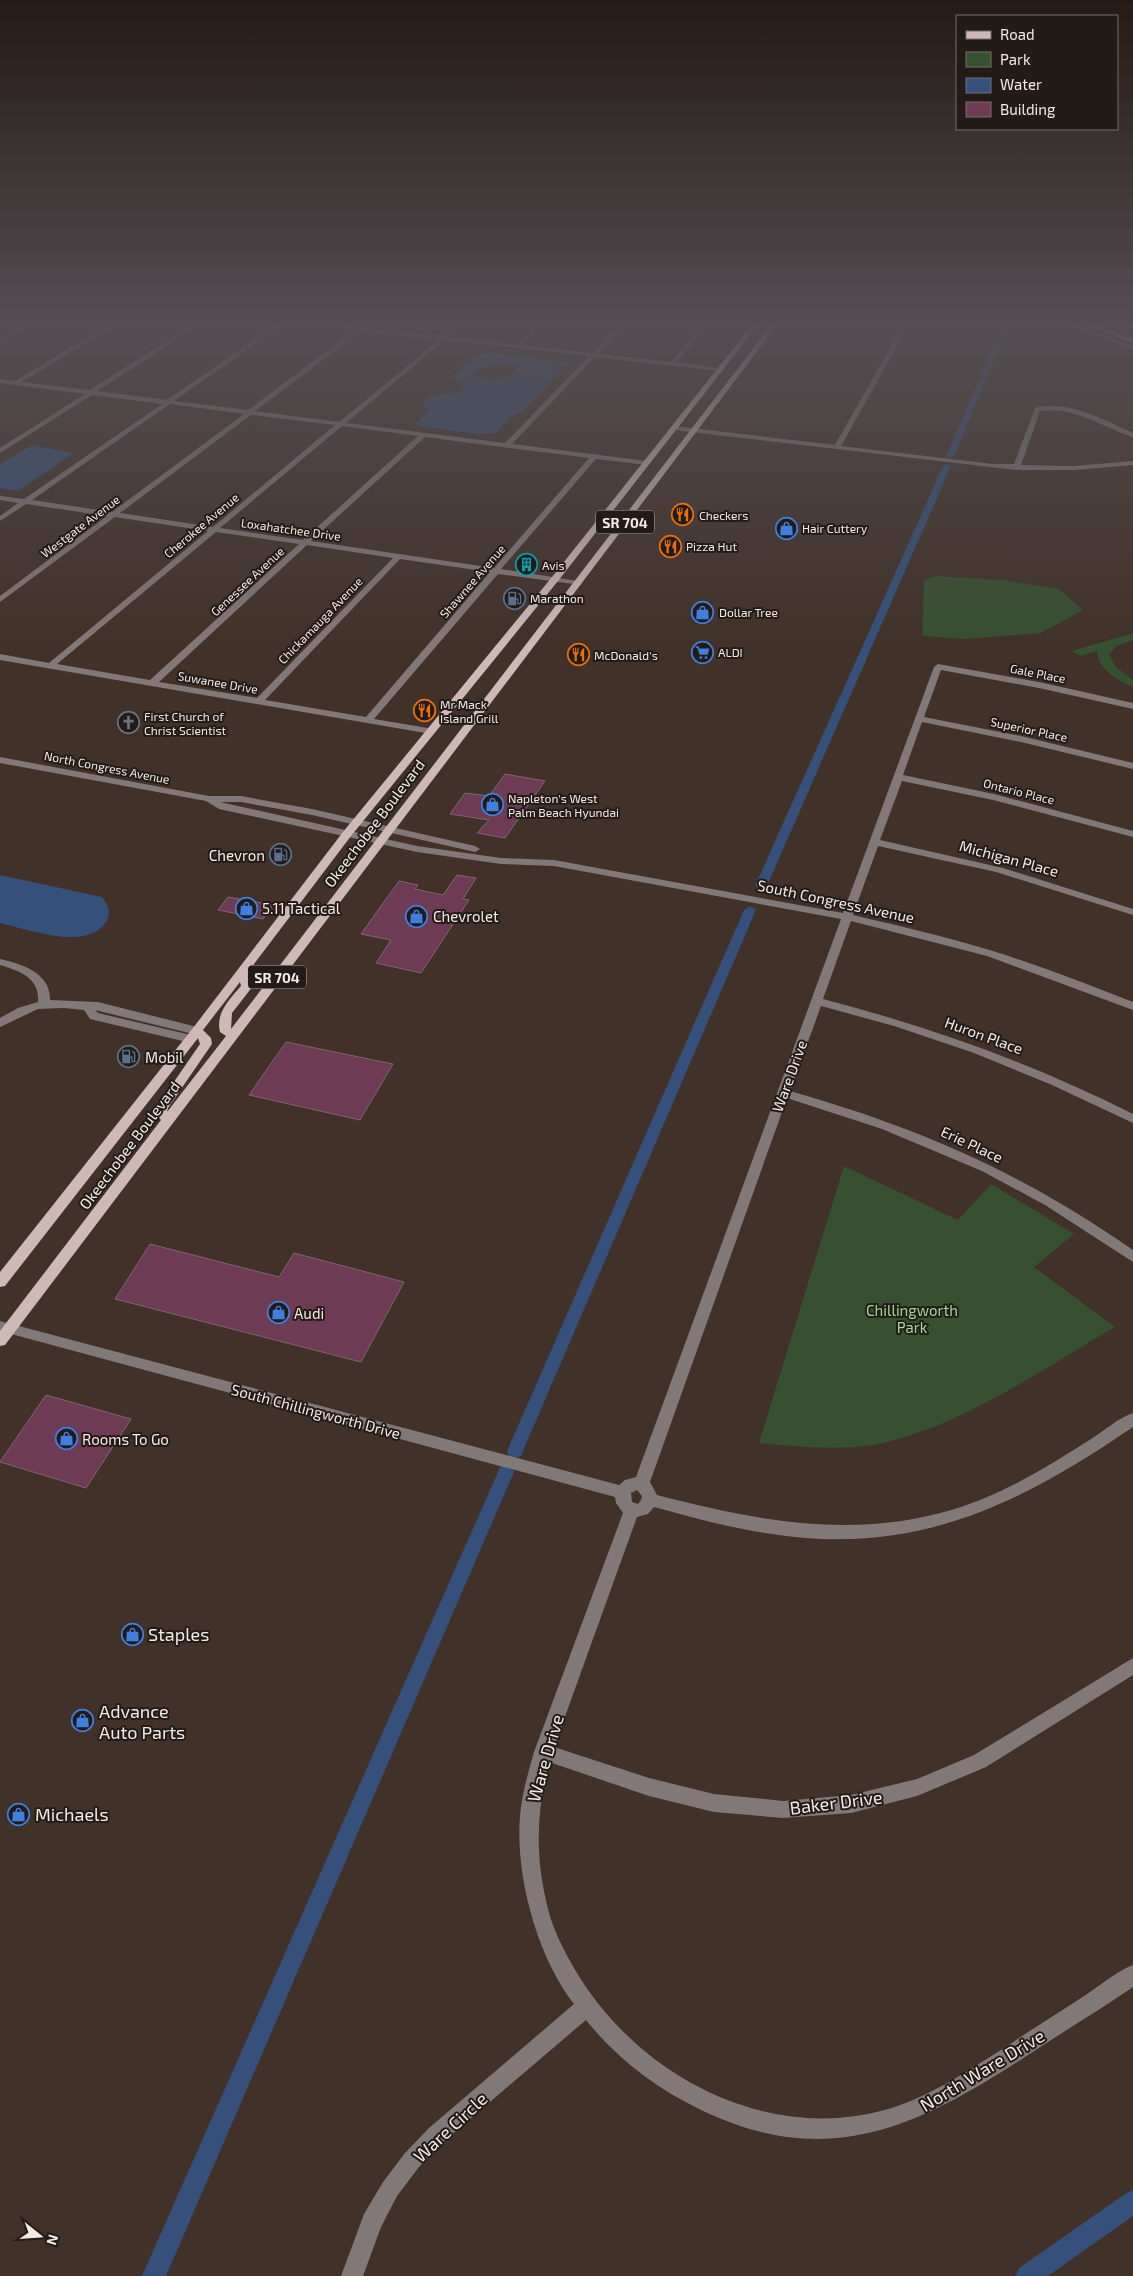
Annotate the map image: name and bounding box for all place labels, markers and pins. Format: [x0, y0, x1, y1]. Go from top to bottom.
restaurant icon: Checkers [671, 503, 695, 527]
place label: Checkers [699, 508, 748, 522]
shop icon: Hair Cuttery [774, 516, 798, 540]
place label: Hair Cuttery [802, 521, 868, 535]
restaurant icon: Pizza Hut [658, 534, 682, 558]
place label: Pizza Hut [686, 539, 737, 553]
building icon: Avis [514, 553, 538, 577]
place label: Avis [542, 558, 565, 572]
fuel station icon: Marathon [502, 586, 526, 610]
place label: Marathon [530, 591, 584, 605]
shop icon: Dollar Tree [691, 600, 715, 624]
place label: Dollar Tree [719, 605, 778, 619]
supermarket icon: ALDI [690, 640, 714, 664]
restaurant icon: McDonald's [566, 643, 590, 667]
place label: ALDI [718, 645, 743, 659]
place label: McDonald's [594, 648, 658, 662]
place label: Mr Mack Island Grill [440, 697, 499, 725]
restaurant icon: Mr Mack Island Grill [412, 699, 436, 723]
place label: First Church of Christ Scientist [144, 709, 227, 737]
church icon: First Church of Christ Scientist [116, 711, 140, 735]
place label: Napleton's West Palm Beach Hyundai [508, 791, 619, 819]
shop icon: Napleton's West Palm Beach Hyundai [480, 793, 504, 817]
fuel station icon: Chevron [269, 843, 293, 867]
place label: Chevron [209, 846, 265, 864]
shop icon: 5.11 Tactical [234, 896, 258, 920]
place label: 5.11 Tactical [262, 899, 341, 917]
shop icon: Chevrolet [405, 904, 429, 928]
place label: Chevrolet [433, 907, 499, 925]
fuel station icon: Mobil [117, 1045, 141, 1069]
place label: Mobil [145, 1048, 184, 1066]
shop icon: Audi [266, 1301, 290, 1325]
place label: Audi [294, 1304, 324, 1322]
shop icon: Rooms To Go [54, 1427, 78, 1451]
place label: Rooms To Go [82, 1430, 169, 1448]
shop icon: Staples [120, 1622, 144, 1646]
place label: Staples [148, 1623, 209, 1645]
place label: Advance Auto Parts [99, 1700, 185, 1743]
shop icon: Advance Auto Parts [71, 1709, 95, 1733]
shop icon: Michaels [7, 1802, 31, 1826]
place label: Michaels [35, 1803, 109, 1825]

